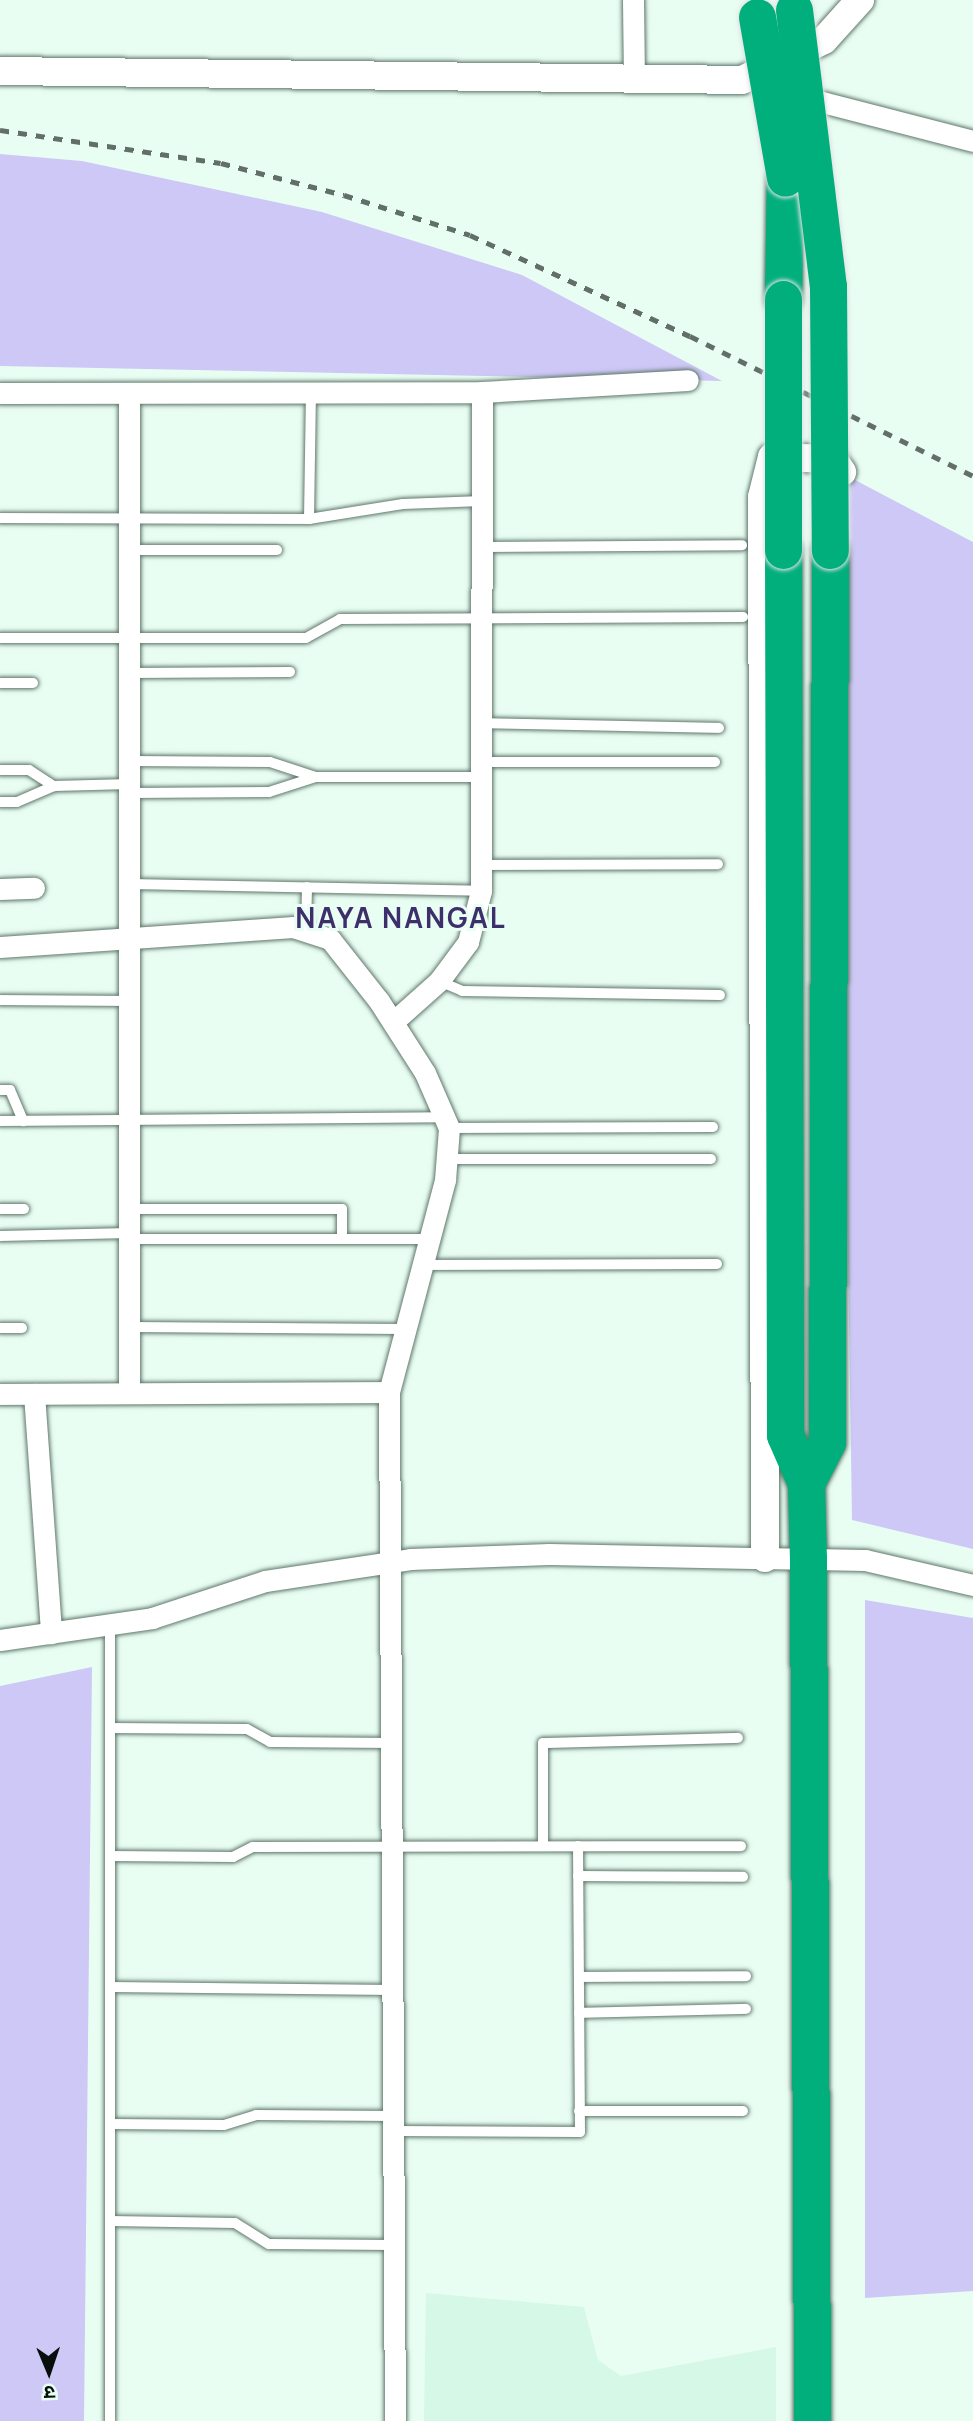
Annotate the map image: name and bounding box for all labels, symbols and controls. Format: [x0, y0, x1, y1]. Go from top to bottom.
district label: NAYA NANGAL [297, 900, 505, 934]
north arrow [14, 2337, 84, 2407]
text: उ [44, 2380, 56, 2406]

